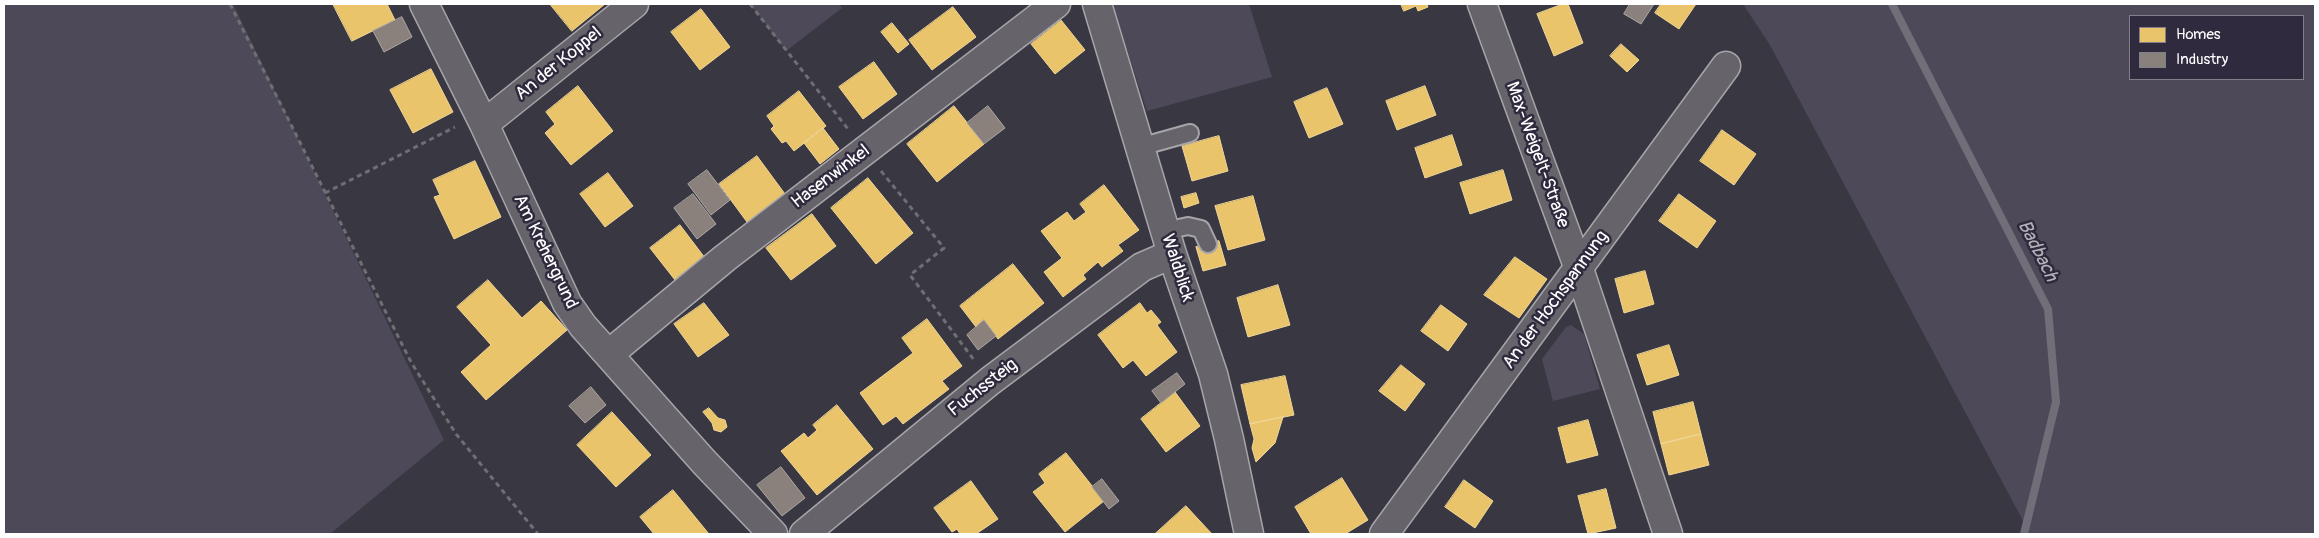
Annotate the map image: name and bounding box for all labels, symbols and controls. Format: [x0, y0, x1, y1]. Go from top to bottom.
legend [2129, 15, 2304, 80]
street label: An der Koppel [511, 23, 607, 105]
text: Homes [2176, 25, 2221, 44]
text: Industry [2176, 50, 2228, 69]
street label: Max-Weigelt-Straße [1501, 79, 1573, 231]
street label: Hasenwinkel [788, 141, 874, 213]
street label: Am Krehergrund [508, 191, 582, 313]
water label: Badbach [2012, 217, 2062, 285]
street label: An der Hochspannung [1499, 227, 1613, 373]
street label: Waldblick [1156, 231, 1198, 305]
street label: Fuchssteig [944, 354, 1022, 422]

